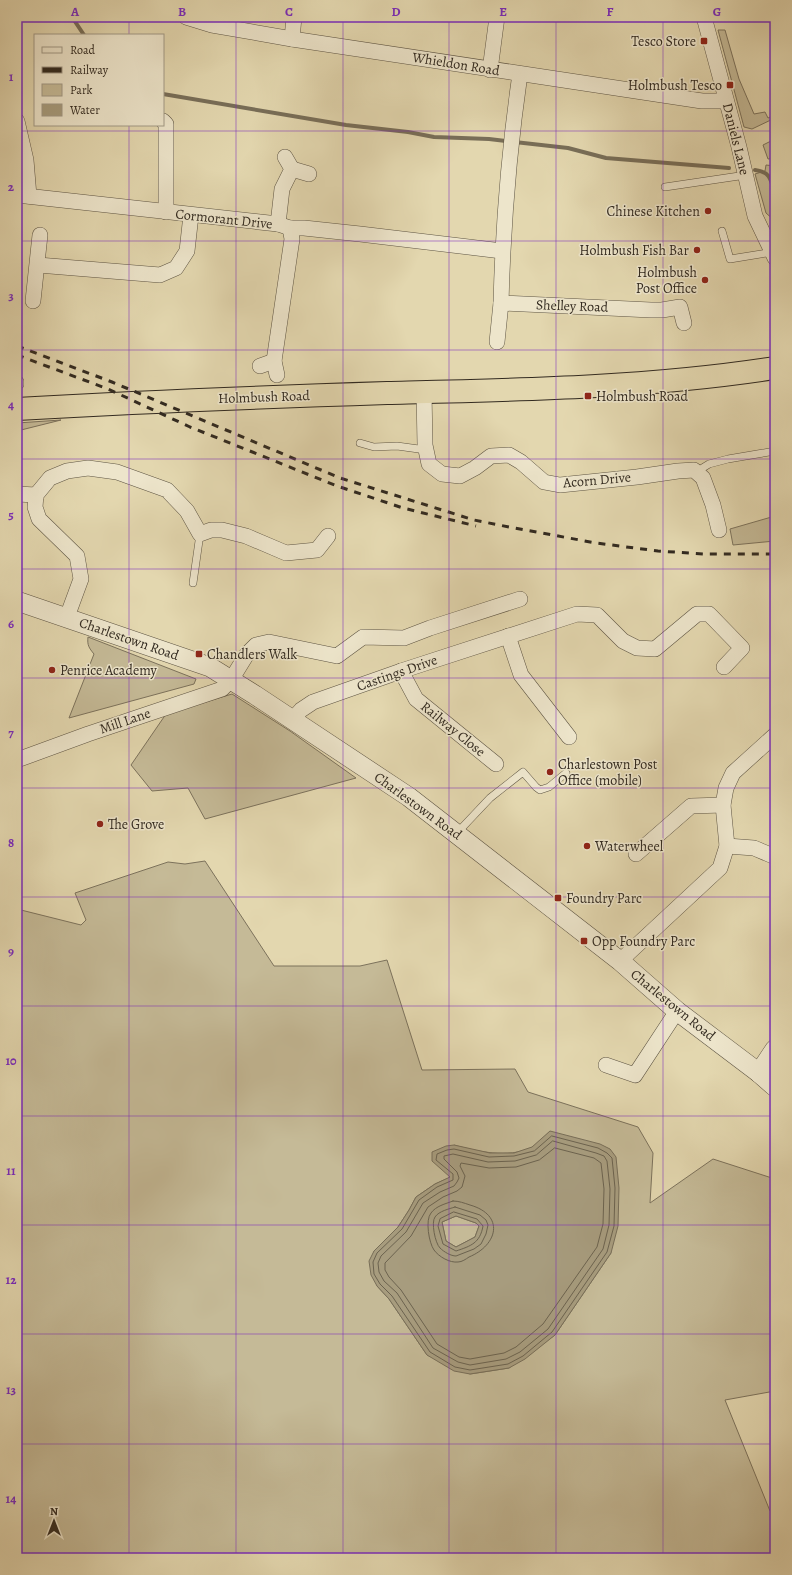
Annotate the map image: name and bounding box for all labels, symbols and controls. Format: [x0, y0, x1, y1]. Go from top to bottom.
text: A [70, 3, 80, 20]
text: B [178, 3, 186, 20]
text: C [285, 3, 293, 20]
text: D [391, 3, 401, 20]
text: E [499, 3, 507, 20]
text: F [607, 3, 614, 20]
text: G [713, 3, 721, 20]
place label: Tesco Store [631, 32, 696, 51]
legend [34, 34, 164, 126]
marker: Tesco Store [699, 36, 709, 46]
text: Road [70, 42, 96, 58]
street label: Whieldon Road [410, 48, 501, 80]
text: Railway [70, 62, 109, 78]
text: 1 [9, 68, 14, 85]
place label: Holmbush Tesco [628, 76, 722, 95]
marker: Holmbush Tesco [725, 80, 735, 90]
text: Park [70, 82, 93, 98]
street label: Daniels Lane [718, 101, 754, 177]
text: Water [69, 102, 100, 118]
text: 2 [8, 178, 15, 195]
place label: Chinese Kitchen [606, 202, 700, 221]
street label: Cormorant Drive [174, 204, 274, 234]
marker: Chinese Kitchen [703, 206, 713, 216]
place label: Holmbush Fish Bar [579, 241, 690, 260]
marker: Holmbush Fish Bar [692, 245, 702, 255]
place label: Holmbush Post Office [636, 263, 698, 298]
marker: Holmbush Post Office [700, 275, 710, 285]
text: 3 [8, 287, 14, 304]
street label: Shelley Road [536, 295, 609, 317]
street label: Holmbush Road [218, 386, 311, 408]
place label: Holmbush Road [596, 387, 689, 406]
marker: Holmbush Road [583, 391, 593, 401]
text: 4 [8, 396, 14, 413]
street label: Acorn Drive [561, 468, 632, 493]
text: 5 [8, 506, 14, 523]
street label: Charlestown Road [77, 613, 182, 665]
text: 6 [8, 615, 14, 632]
place label: Chandlers Walk [207, 645, 297, 664]
marker: Chandlers Walk [194, 649, 204, 659]
street label: Castings Drive [354, 650, 440, 696]
place label: Penrice Academy [60, 661, 158, 680]
marker: Penrice Academy [47, 665, 57, 675]
street label: Railway Close [417, 697, 489, 761]
street label: Mill Lane [97, 703, 153, 739]
text: 7 [8, 724, 14, 741]
place label: Charlestown Post Office (mobile) [558, 755, 658, 790]
marker: Charlestown Post Office (mobile) [545, 767, 555, 777]
street label: Charlestown Road [370, 768, 466, 845]
place label: The Grove [108, 815, 164, 834]
marker: The Grove [95, 819, 105, 829]
text: 8 [8, 834, 14, 851]
place label: Waterwheel [594, 837, 664, 856]
marker: Waterwheel [582, 841, 592, 851]
place label: Foundry Parc [566, 889, 642, 908]
marker: Foundry Parc [553, 893, 563, 903]
place label: Opp Foundry Parc [592, 932, 695, 951]
marker: Opp Foundry Parc [579, 936, 589, 946]
text: 9 [8, 943, 14, 960]
street label: Charlestown Road [627, 965, 720, 1045]
text: 10 [5, 1052, 17, 1069]
text: 11 [6, 1162, 16, 1179]
text: 12 [6, 1271, 17, 1288]
text: 13 [6, 1381, 17, 1398]
text: 14 [6, 1490, 16, 1507]
north arrow [34, 1501, 74, 1541]
text: N [50, 1504, 58, 1519]

